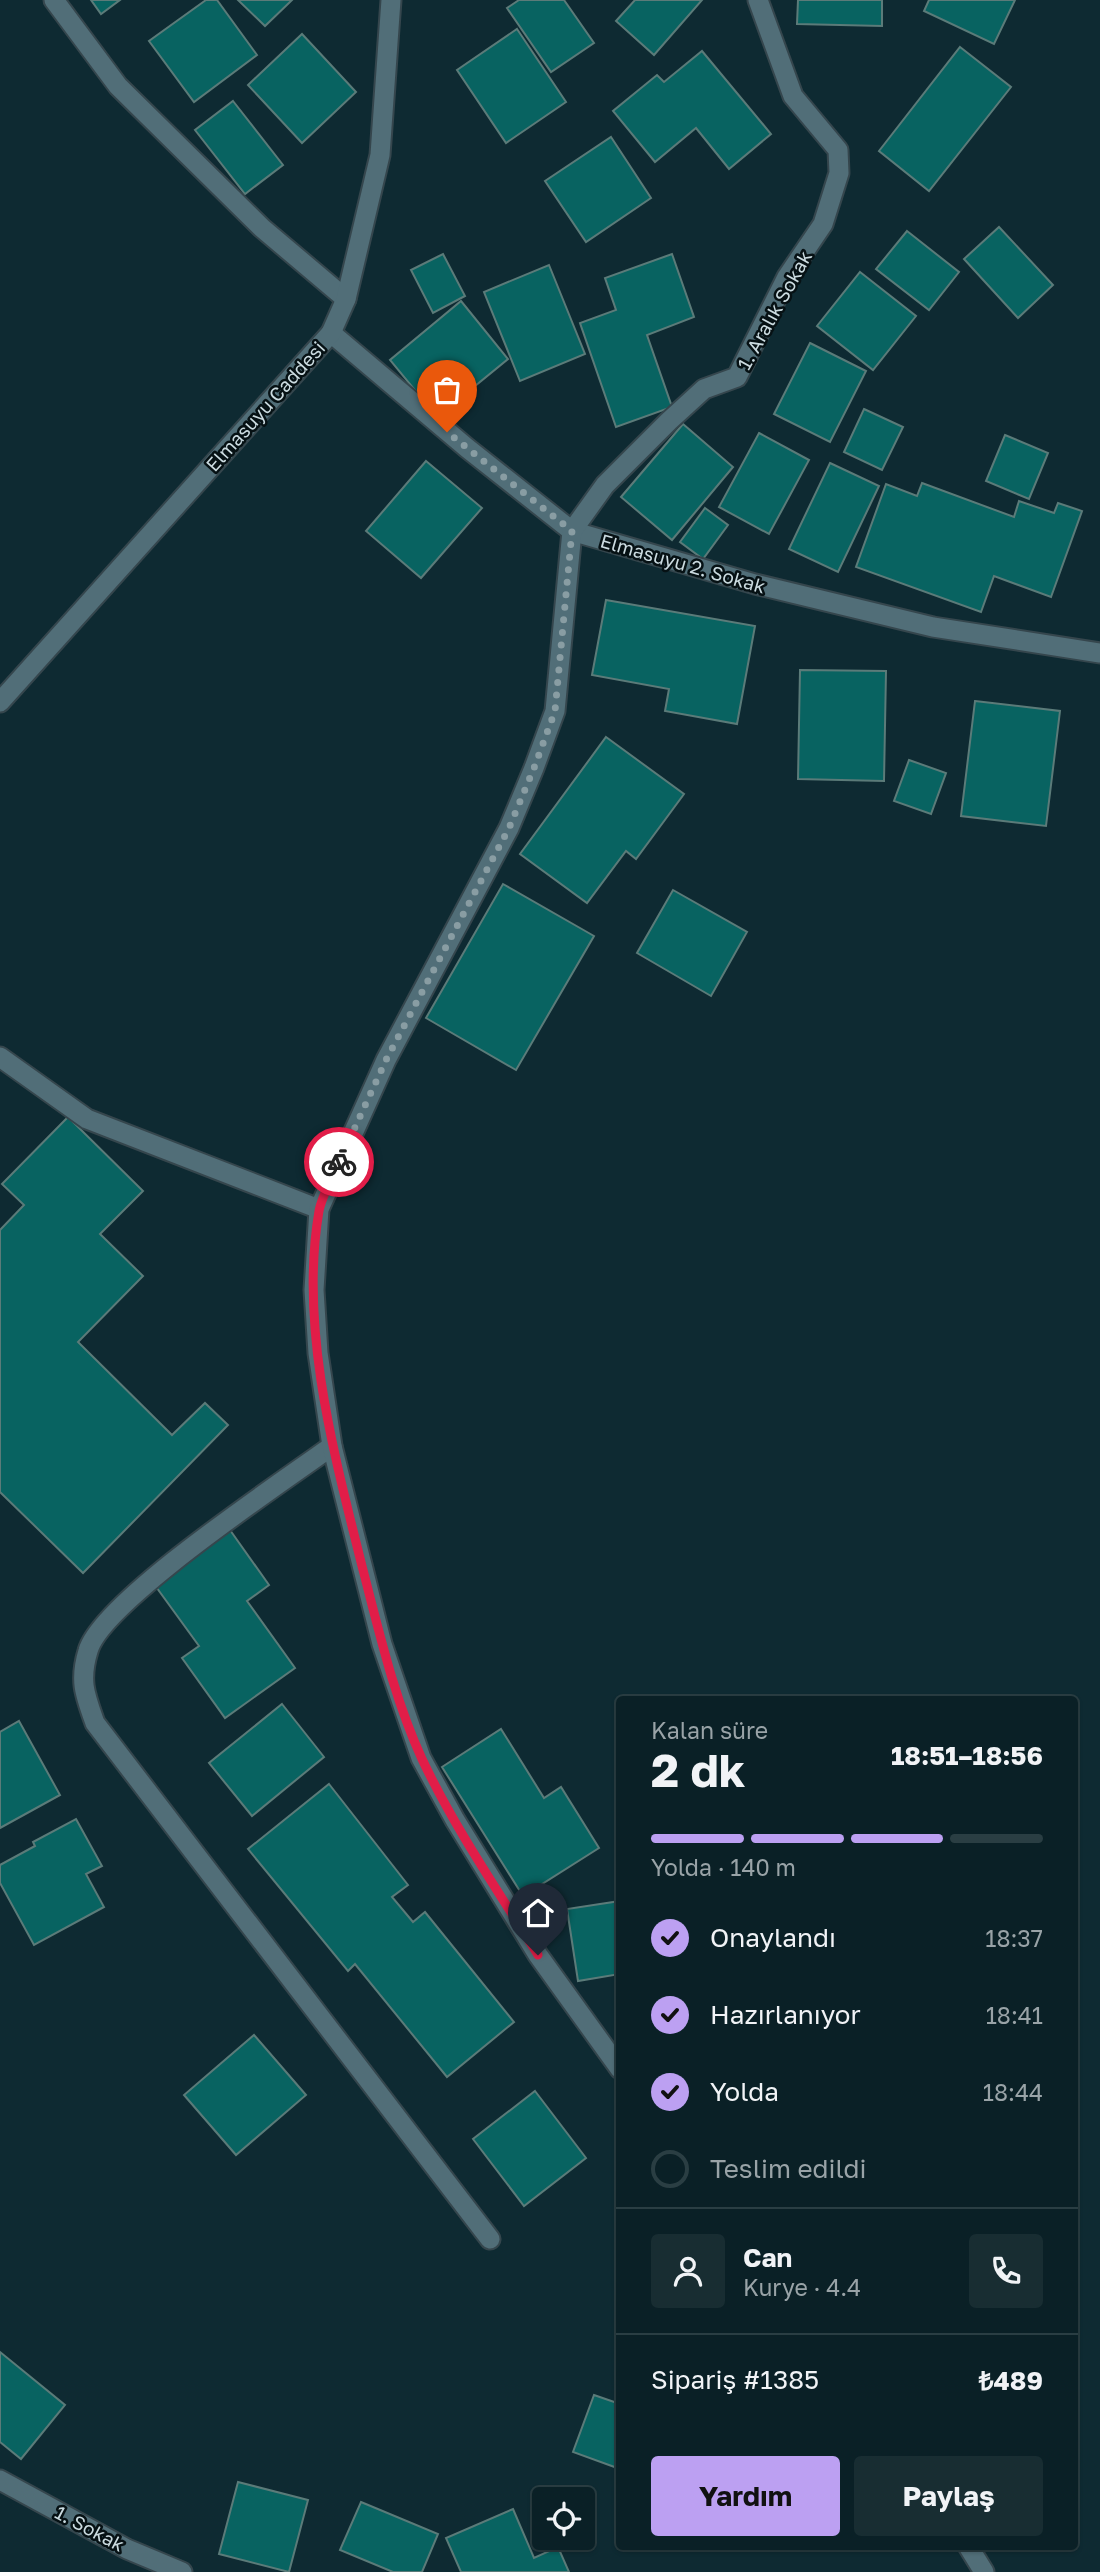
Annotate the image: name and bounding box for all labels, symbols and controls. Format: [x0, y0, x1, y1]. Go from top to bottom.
street label: 1. Aralık Sokak [732, 246, 816, 374]
street label: Elmasuyu Caddesi [201, 336, 329, 476]
pin [417, 360, 477, 432]
icon: bag [428, 371, 466, 409]
street label: Elmasuyu 2. Sokak [598, 528, 768, 598]
courier [304, 1127, 374, 1197]
icon: bike [320, 1143, 358, 1181]
text: Kalan süre [651, 1716, 768, 1744]
text: 18:51–18:56 [891, 1740, 1043, 1771]
text: 2 dk [651, 1742, 746, 1797]
text: Yolda · 140 m [651, 1853, 796, 1881]
pin [508, 1883, 568, 1955]
icon: home [519, 1894, 557, 1932]
icon: check [651, 1919, 689, 1957]
text: Onaylandı [710, 1922, 836, 1953]
text: 18:37 [985, 1924, 1043, 1952]
icon: check [651, 1996, 689, 2034]
text: Hazırlanıyor [710, 1999, 861, 2030]
text: 18:41 [986, 2001, 1043, 2029]
icon: check [651, 2073, 689, 2111]
text: Yolda [710, 2076, 779, 2107]
text: 18:44 [983, 2078, 1043, 2106]
text: Teslim edildi [710, 2153, 867, 2184]
button: person [651, 2234, 725, 2308]
button: phone [969, 2234, 1043, 2308]
text: Can [743, 2242, 792, 2273]
text: Kurye · 4.4 [743, 2273, 861, 2301]
text: Sipariş #1385 [651, 2364, 819, 2395]
text: ₺489 [979, 2365, 1043, 2396]
button: Yardım [651, 2456, 840, 2536]
button: Paylaş [854, 2456, 1043, 2536]
map controls [532, 2487, 595, 2550]
button: locate [532, 2487, 595, 2550]
street label: 1. Sokak [51, 2500, 129, 2556]

